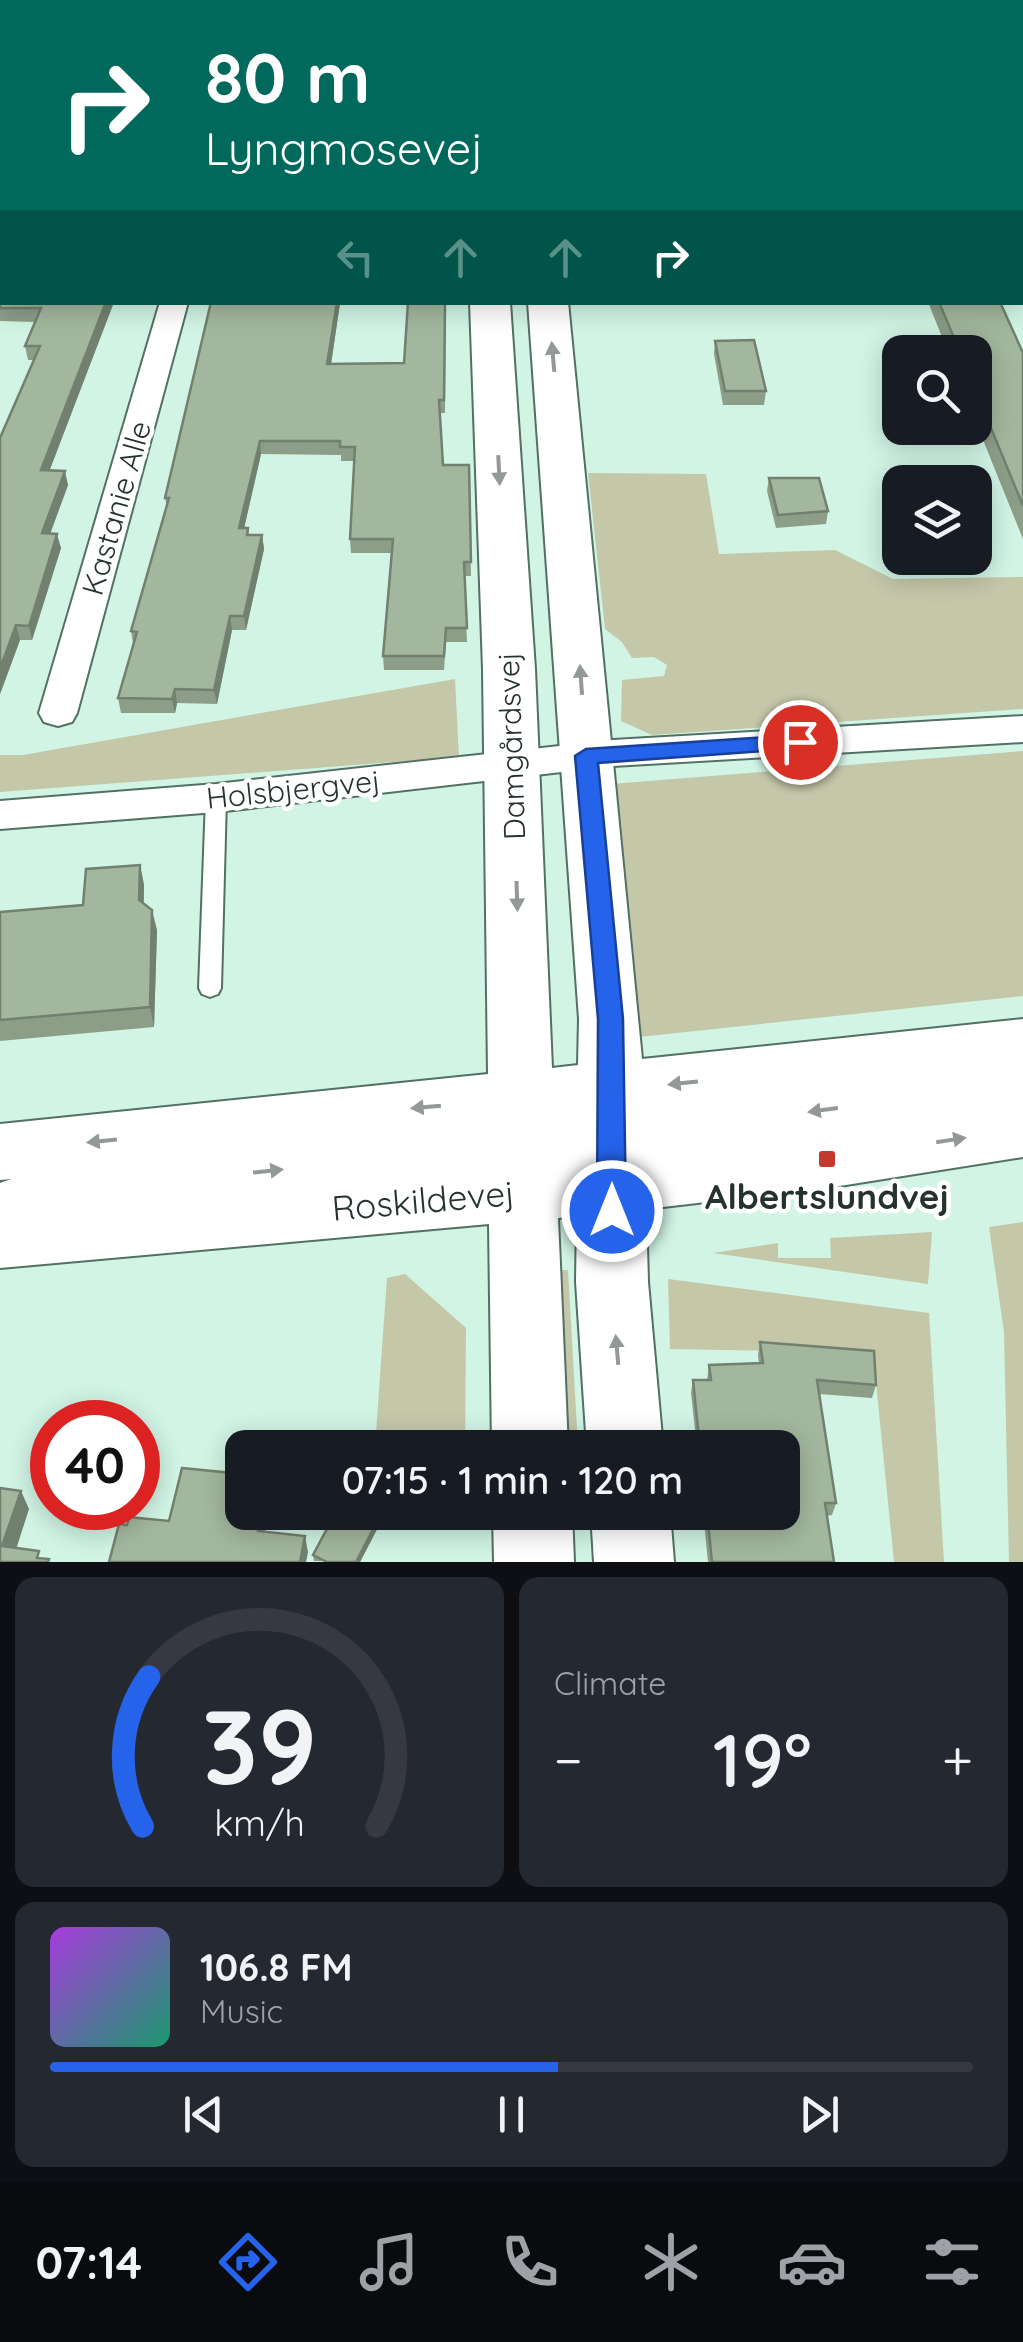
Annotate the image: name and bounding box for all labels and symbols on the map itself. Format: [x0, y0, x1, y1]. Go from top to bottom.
one-way arrow [544, 340, 560, 372]
street label: Kastanie Alle [73, 416, 159, 600]
one-way arrow [491, 454, 507, 486]
street label: Damgårdsvej [489, 652, 533, 840]
one-way arrow [573, 664, 589, 696]
pin [758, 700, 843, 785]
street label: Holsbjergvej [204, 761, 382, 817]
one-way arrow [509, 881, 525, 913]
one-way arrow [666, 1076, 698, 1092]
one-way arrow [409, 1100, 441, 1116]
one-way arrow [806, 1102, 838, 1118]
one-way arrow [936, 1132, 967, 1148]
one-way arrow [86, 1133, 118, 1149]
marker: Albertslundvej [816, 1148, 838, 1170]
position arrow [560, 1159, 664, 1263]
one-way arrow [253, 1163, 285, 1179]
street label: Roskildevej [330, 1170, 516, 1230]
place label: Albertslundvej [705, 1174, 949, 1218]
one-way arrow [609, 1334, 625, 1366]
speed limit sign: 40 [30, 1400, 160, 1530]

